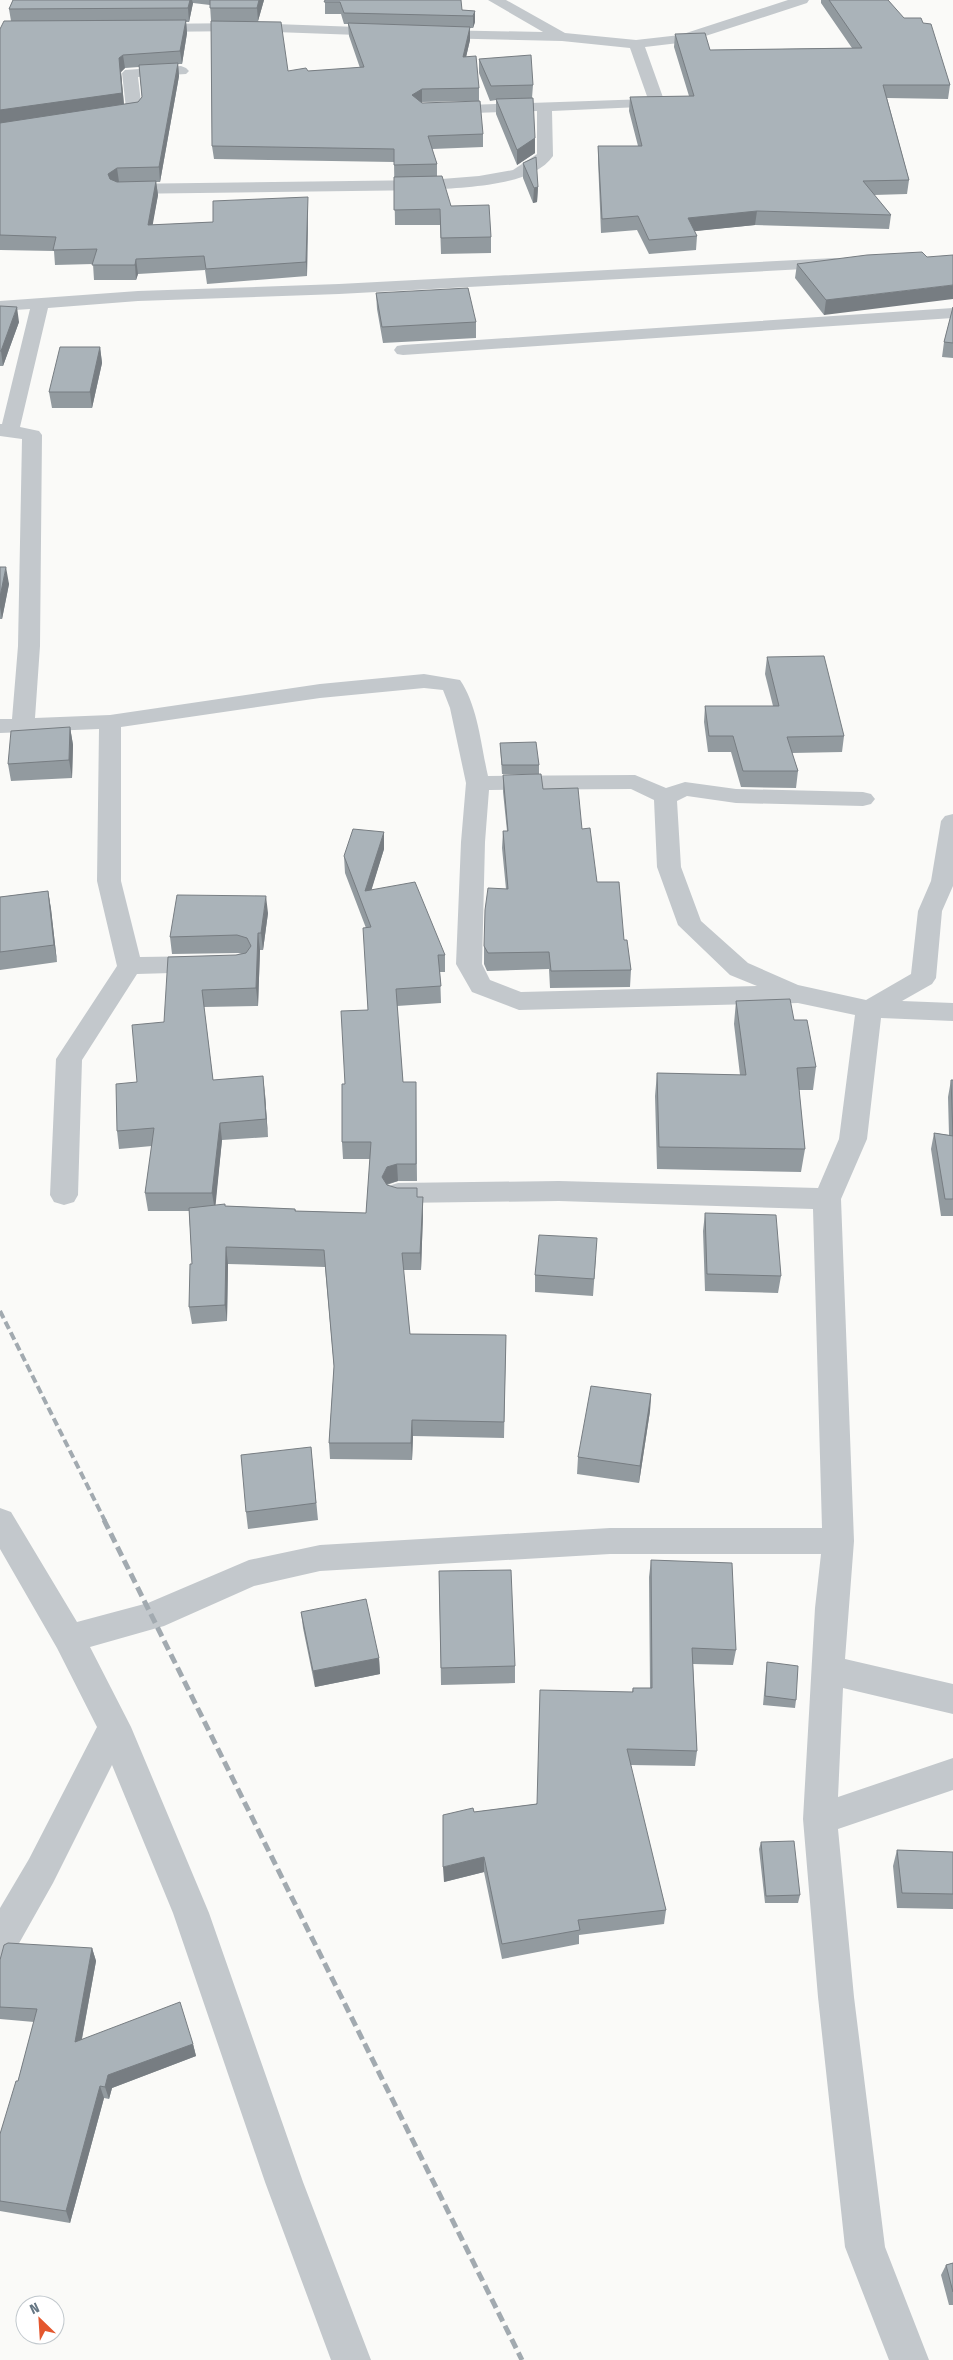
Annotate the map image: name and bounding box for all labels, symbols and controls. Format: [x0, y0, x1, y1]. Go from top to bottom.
north arrow [15, 2295, 65, 2345]
text: N [27, 2299, 42, 2318]

